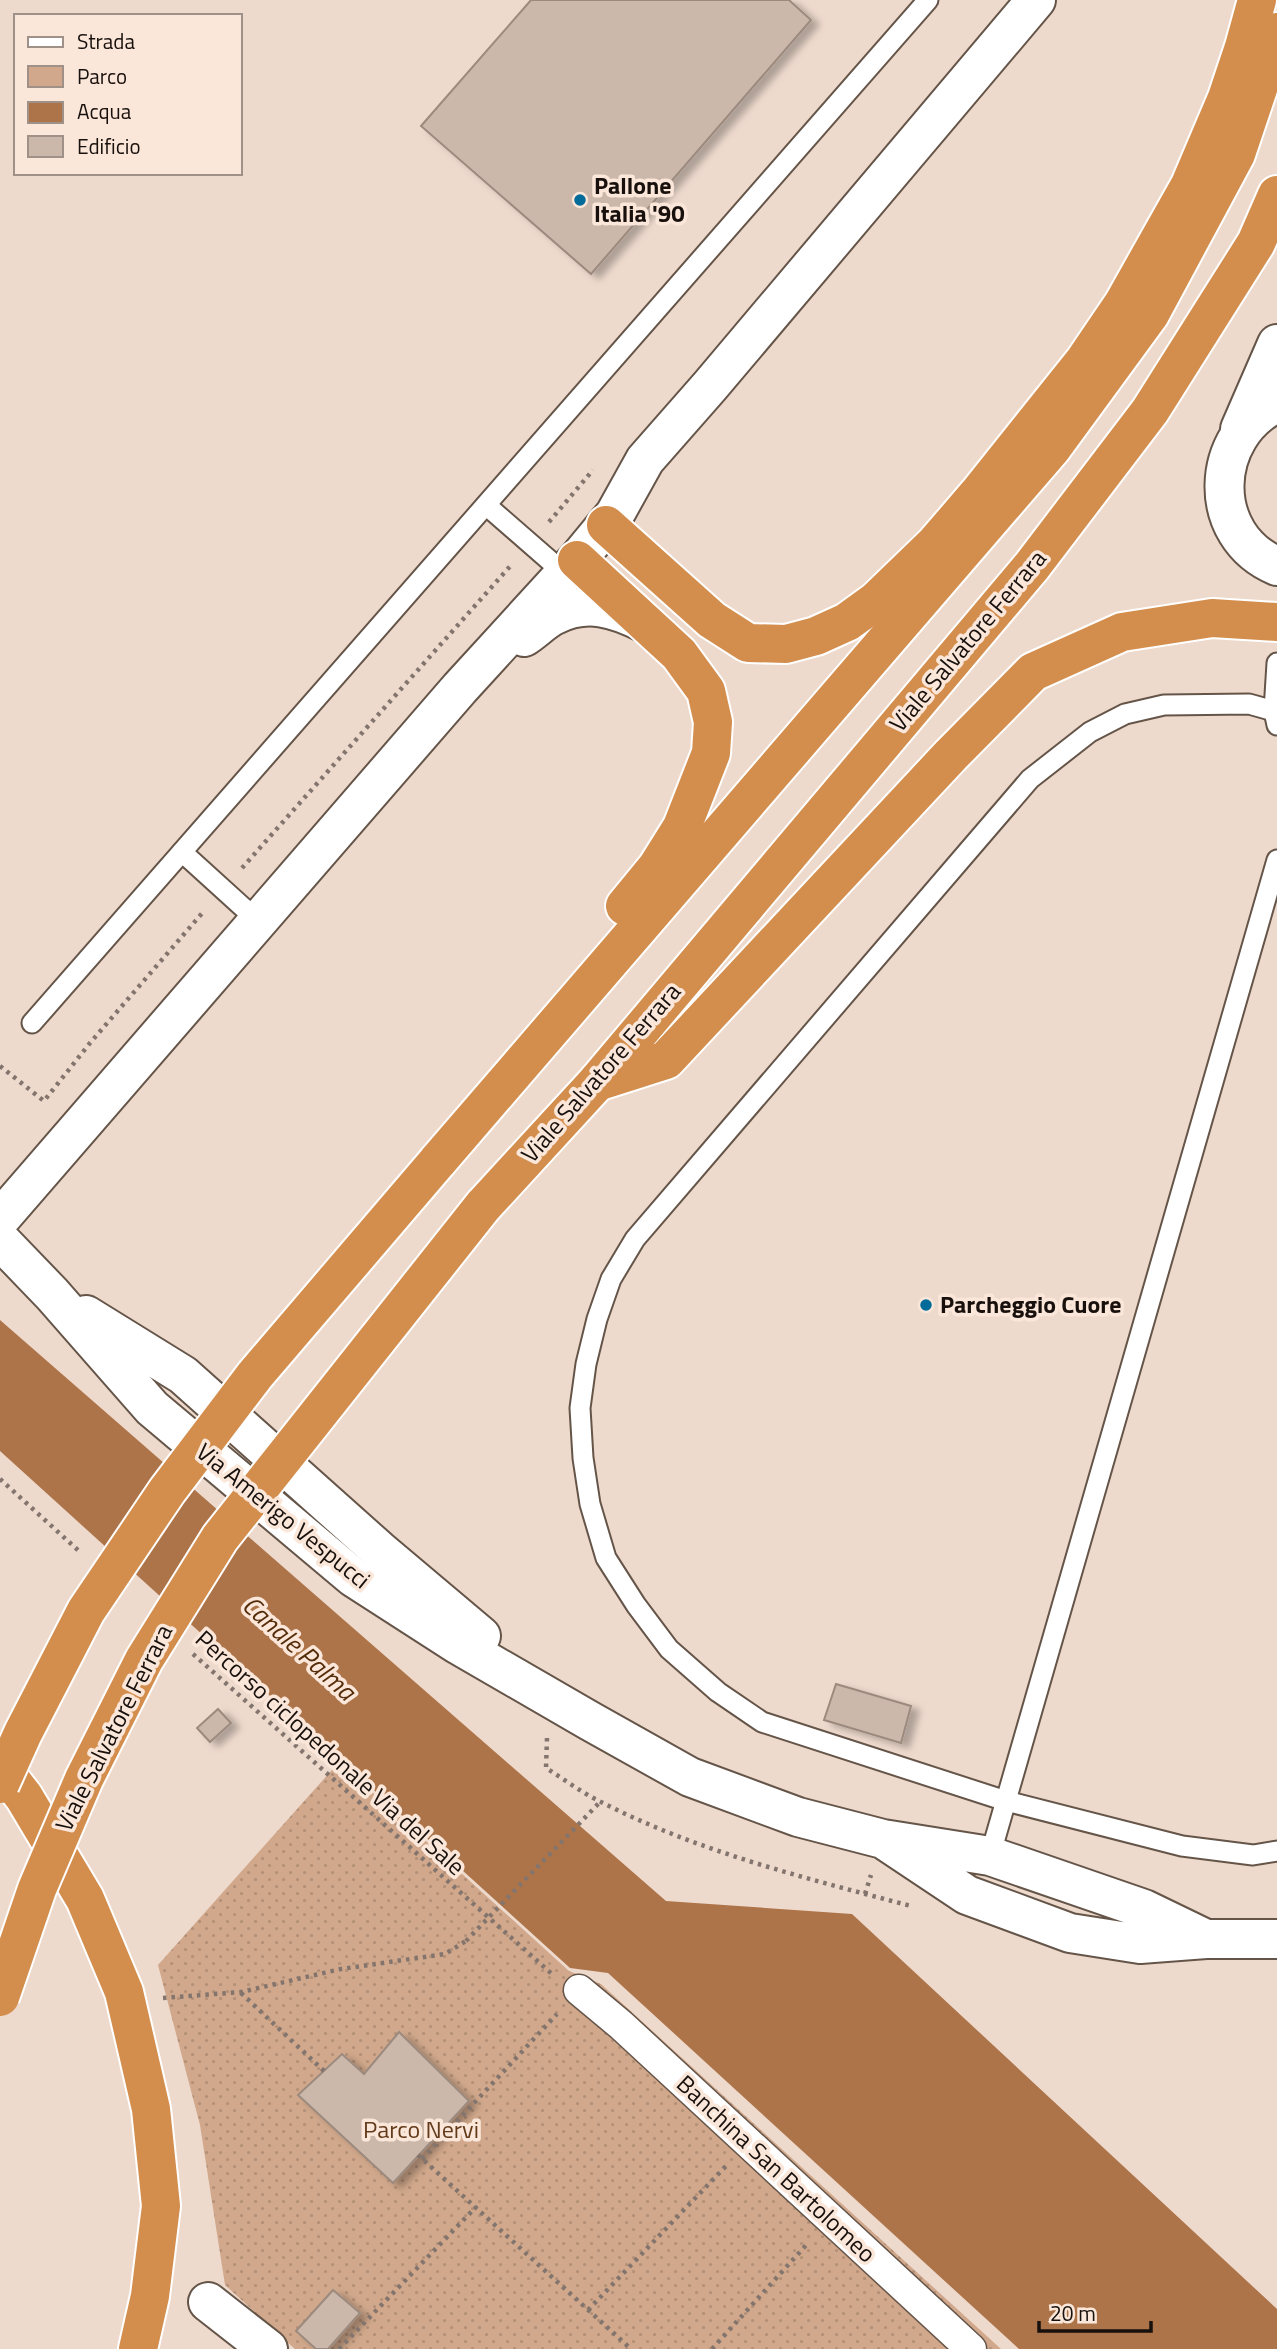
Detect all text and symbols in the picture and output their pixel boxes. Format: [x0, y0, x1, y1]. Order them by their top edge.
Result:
legend [14, 14, 242, 175]
text: Strada [77, 25, 135, 57]
text: Parco [77, 60, 127, 92]
text: Acqua [77, 95, 132, 127]
text: Edificio [77, 130, 141, 162]
place label: Pallone Italia '90 [594, 167, 685, 231]
marker: Pallone Italia '90 [572, 192, 588, 208]
street label: Viale Salvatore Ferrara [880, 541, 1054, 739]
street label: Viale Salvatore Ferrara [512, 975, 689, 1170]
place label: Parcheggio Cuore [940, 1286, 1121, 1322]
marker: Parcheggio Cuore [918, 1297, 934, 1313]
street label: Via Amerigo Vespucci [189, 1434, 378, 1597]
water label: Canale Palma [234, 1586, 366, 1711]
street label: Viale Salvatore Ferrara [45, 1618, 181, 1837]
street label: Percorso ciclopedonale Via del Sale [188, 1621, 474, 1883]
street label: Banchina San Bartolomeo [669, 2066, 884, 2270]
park label: Parco Nervi [363, 2111, 479, 2147]
scale bar [1039, 2290, 1151, 2334]
text: 20 m [1050, 2297, 1096, 2329]

